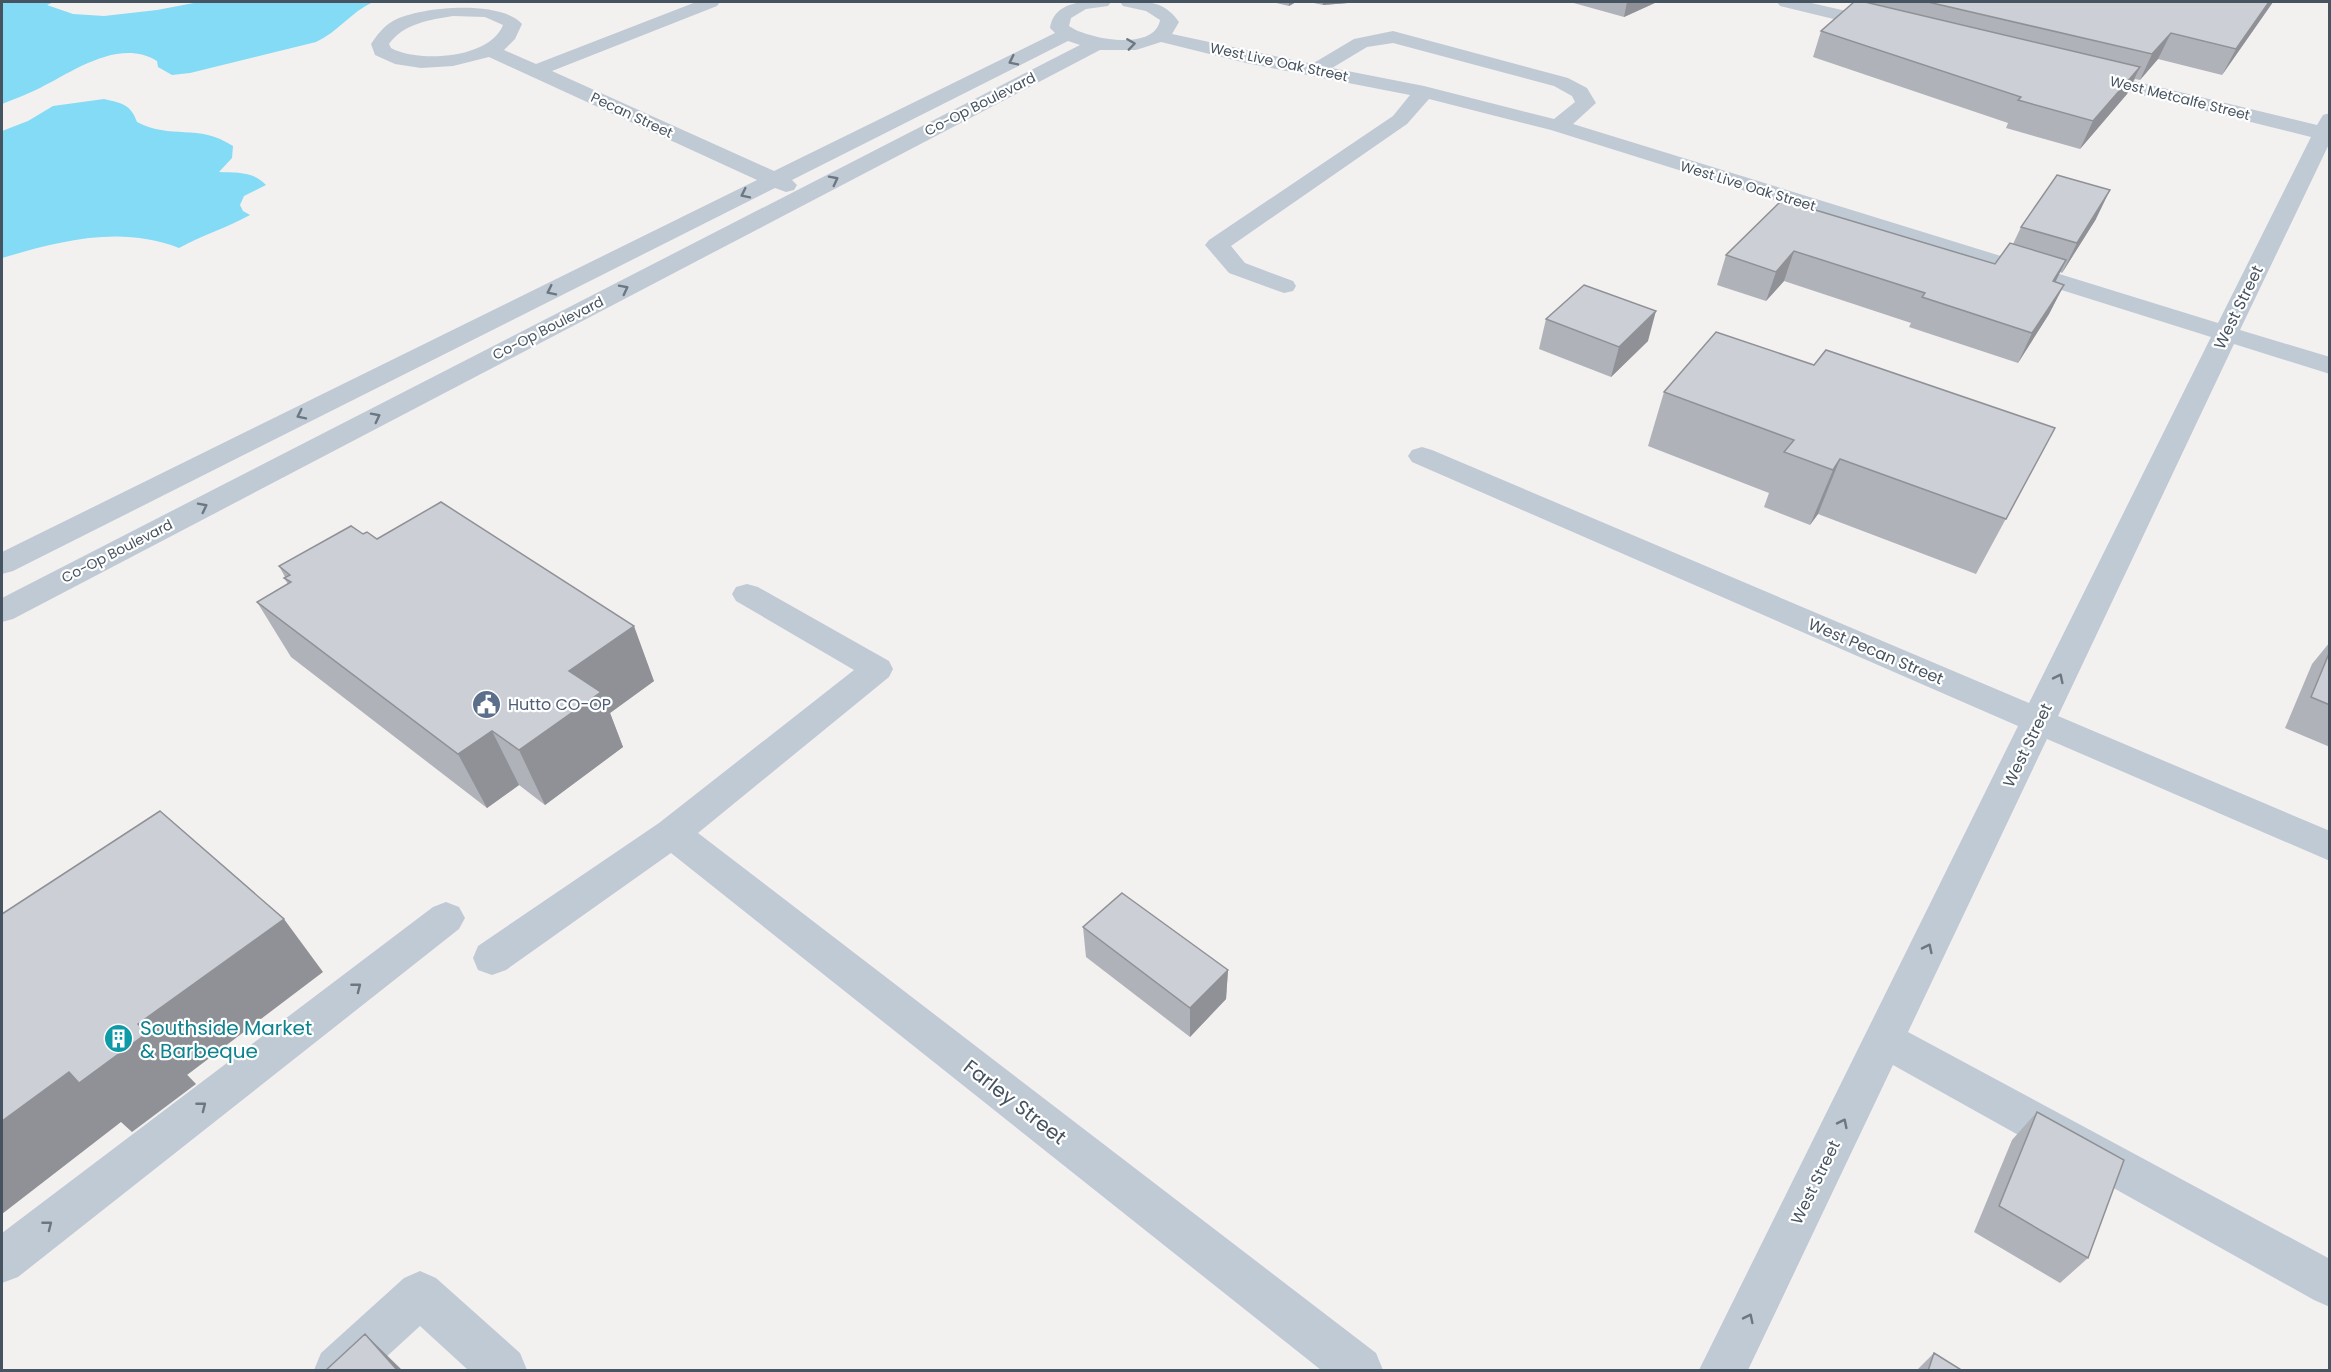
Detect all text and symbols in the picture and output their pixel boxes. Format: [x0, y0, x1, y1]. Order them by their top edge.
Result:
one-way arrow [1126, 38, 1136, 50]
street label: West Live Oak Street [1208, 38, 1350, 86]
one-way arrow [1009, 54, 1020, 65]
street label: Co-Op Boulevard [921, 67, 1039, 141]
street label: West Metcalfe Street [2108, 71, 2252, 125]
street label: Pecan Street [588, 87, 676, 143]
street label: West Live Oak Street [1678, 156, 1818, 216]
one-way arrow [828, 176, 838, 187]
one-way arrow [740, 187, 751, 199]
street label: West Street [2208, 261, 2269, 353]
one-way arrow [547, 283, 558, 295]
one-way arrow [617, 285, 628, 296]
street label: Co-Op Boulevard [489, 291, 607, 365]
one-way arrow [297, 407, 308, 419]
one-way arrow [369, 413, 380, 424]
one-way arrow [196, 503, 207, 514]
street label: Co-Op Boulevard [58, 514, 176, 588]
street label: West Pecan Street [1805, 613, 1947, 690]
one-way arrow [2052, 674, 2064, 685]
public building icon: Hutto CO-OP [471, 688, 503, 720]
place label: Hutto CO-OP [508, 693, 611, 716]
street label: West Street [1997, 699, 2058, 791]
one-way arrow [1921, 944, 1932, 954]
one-way arrow [350, 984, 361, 995]
place label: Southside Market & Barbeque [140, 1014, 312, 1065]
building icon: Southside Market & Barbeque [103, 1023, 135, 1055]
street label: Farley Street [958, 1053, 1072, 1151]
one-way arrow [196, 1103, 207, 1114]
one-way arrow [1835, 1119, 1847, 1130]
street label: West Street [1785, 1136, 1846, 1228]
one-way arrow [41, 1222, 52, 1233]
one-way arrow [1741, 1313, 1753, 1324]

